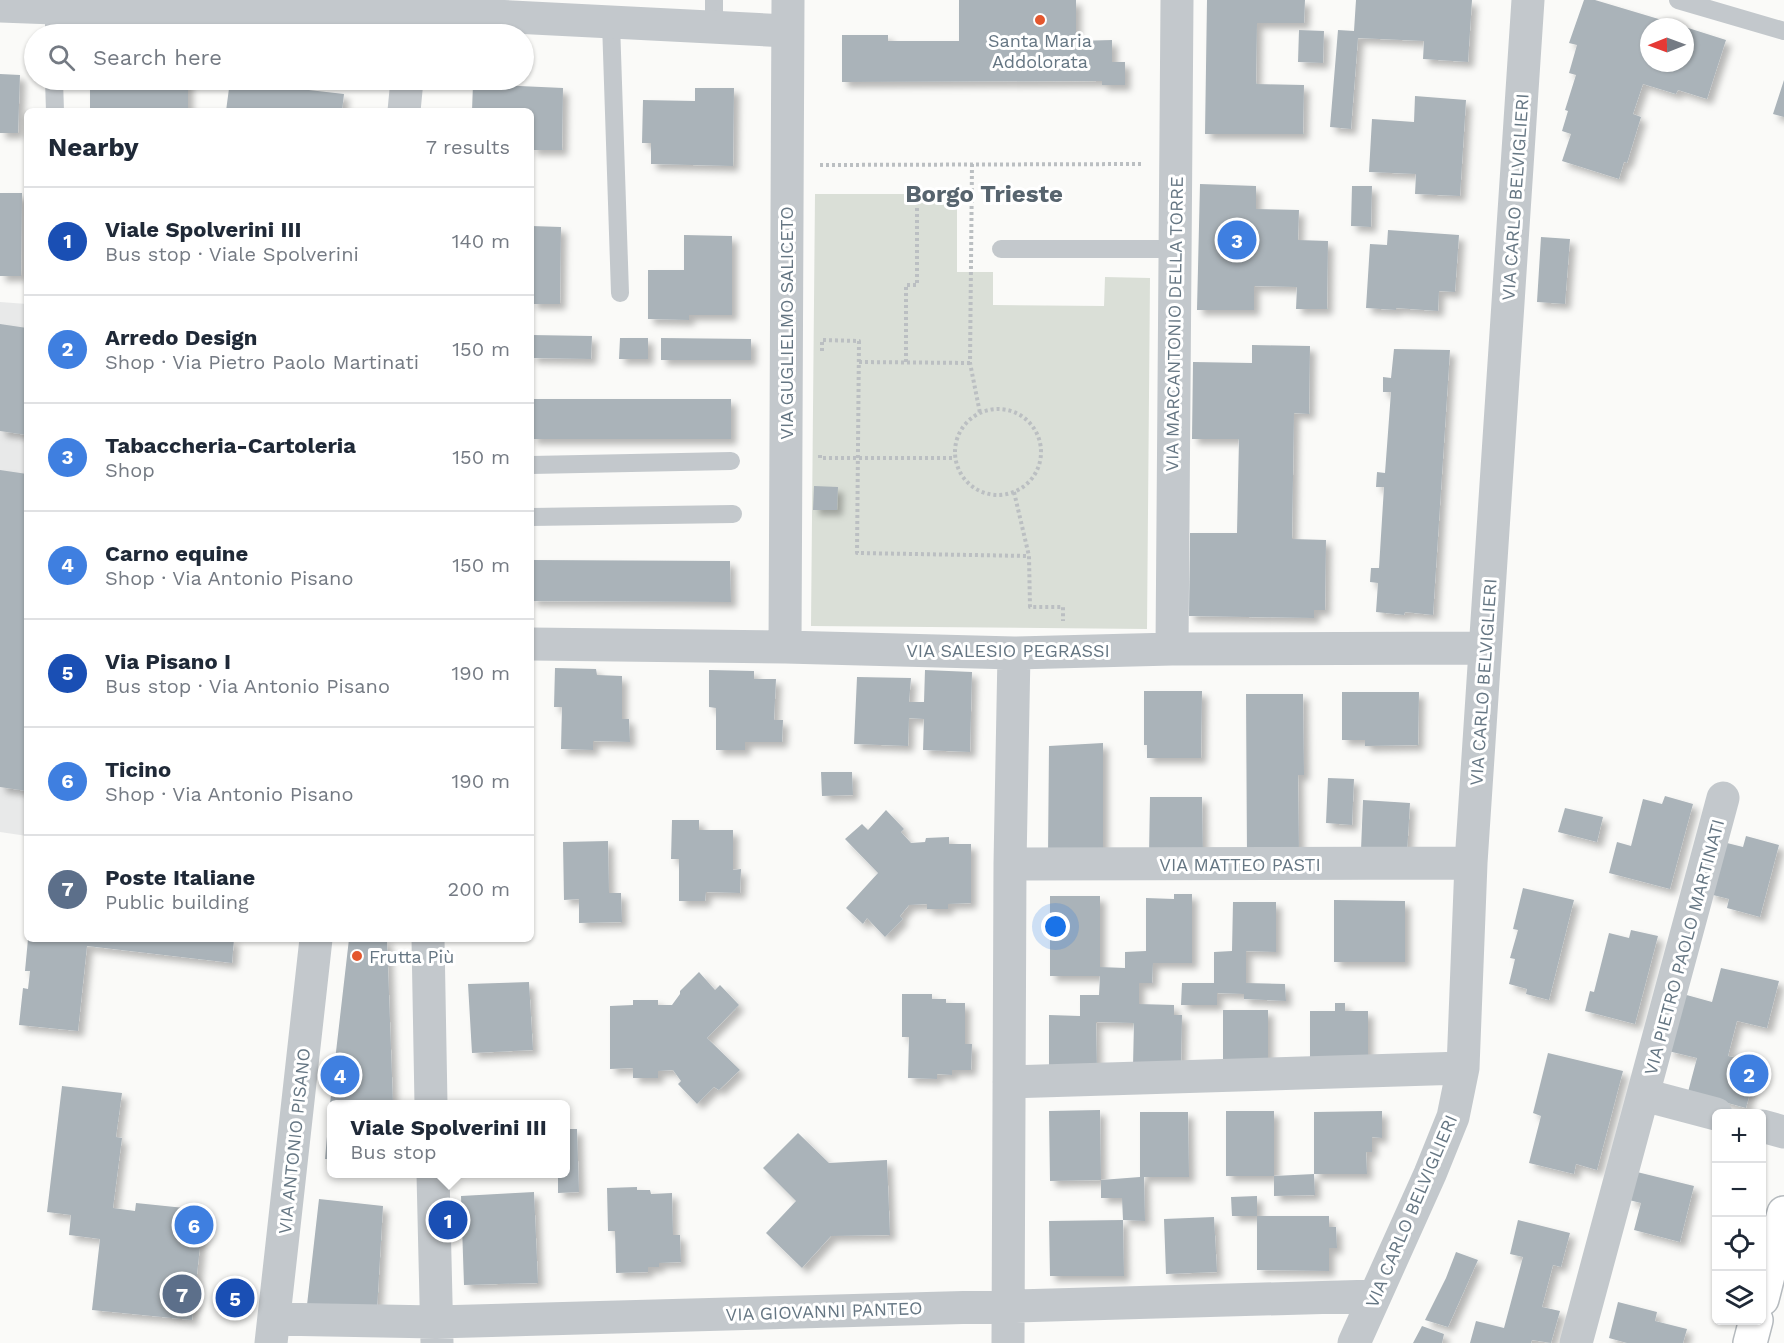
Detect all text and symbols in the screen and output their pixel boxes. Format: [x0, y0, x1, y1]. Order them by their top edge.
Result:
marker: Santa Maria Addolorata [1033, 13, 1047, 27]
north arrow [1640, 18, 1694, 72]
search box [24, 24, 534, 90]
place label: Santa Maria Addolorata [988, 30, 1092, 72]
icon: search [45, 41, 78, 74]
text: Search here [93, 45, 222, 70]
street label: VIA CARLO BELVIGLIERI [1497, 93, 1533, 301]
text: Nearby [48, 132, 139, 162]
text: 7 results [426, 135, 510, 159]
street label: VIA MARCANTONIO DELLA TORRE [1161, 176, 1187, 472]
district label: Borgo Trieste [905, 180, 1063, 208]
street label: VIA GUGLIELMO SALICETO [776, 206, 797, 440]
text: Viale Spolverini III [105, 217, 301, 242]
pin: 3 [1218, 218, 1256, 262]
text: 1 [63, 229, 72, 253]
text: 140 m [452, 229, 510, 253]
text: Bus stop · Viale Spolverini [105, 242, 359, 266]
text: Arredo Design [105, 325, 257, 350]
text: 2 [62, 337, 73, 361]
text: 150 m [452, 337, 510, 361]
text: Shop · Via Pietro Paolo Martinati [105, 350, 419, 374]
text: Tabaccheria-Cartoleria [105, 433, 356, 458]
text: 3 [62, 445, 73, 469]
text: 150 m [452, 445, 510, 469]
text: Shop [105, 458, 155, 482]
text: Carno equine [105, 541, 248, 566]
text: 4 [61, 553, 74, 577]
text: 150 m [452, 553, 510, 577]
text: Shop · Via Antonio Pisano [105, 566, 353, 590]
street label: VIA CARLO BELVIGLIERI [1465, 578, 1501, 786]
street label: VIA SALESIO PEGRASSI [906, 640, 1110, 661]
text: Via Pisano I [105, 649, 231, 674]
text: 5 [62, 661, 73, 685]
text: 190 m [452, 661, 510, 685]
text: Bus stop · Via Antonio Pisano [105, 674, 390, 698]
text: Ticino [105, 757, 171, 782]
text: 6 [61, 769, 74, 793]
text: 190 m [452, 769, 510, 793]
text: Shop · Via Antonio Pisano [105, 782, 353, 806]
street label: VIA PIETRO PAOLO MARTINATI [1640, 817, 1728, 1077]
street label: VIA MATTEO PASTI [1159, 854, 1321, 875]
text: Poste Italiane [105, 865, 255, 890]
text: 7 [61, 877, 74, 901]
text: 200 m [448, 877, 510, 901]
text: Public building [105, 890, 249, 914]
your location [1041, 912, 1070, 941]
place label: Frutta Più [369, 946, 454, 967]
marker: Frutta Più [350, 949, 364, 963]
street label: VIA ANTONIO PISANO [274, 1047, 314, 1235]
pin: 4 [320, 1052, 360, 1098]
pin: 2 [1730, 1052, 1768, 1096]
popup [327, 1100, 570, 1178]
map controls [1712, 1109, 1766, 1325]
button: + [1712, 1109, 1766, 1163]
street label: VIA CARLO BELVIGLIERI [1361, 1111, 1461, 1311]
text: Viale Spolverini III [350, 1115, 547, 1140]
text: Bus stop [350, 1140, 437, 1164]
button: − [1712, 1163, 1766, 1217]
pin: 1 [428, 1198, 468, 1242]
pin: 6 [174, 1202, 214, 1248]
button: locate [1712, 1217, 1766, 1271]
button: layers [1712, 1271, 1766, 1325]
pin: 7 [162, 1272, 201, 1316]
pin: 5 [216, 1276, 254, 1320]
street label: VIA GIOVANNI PANTEO [725, 1297, 923, 1325]

